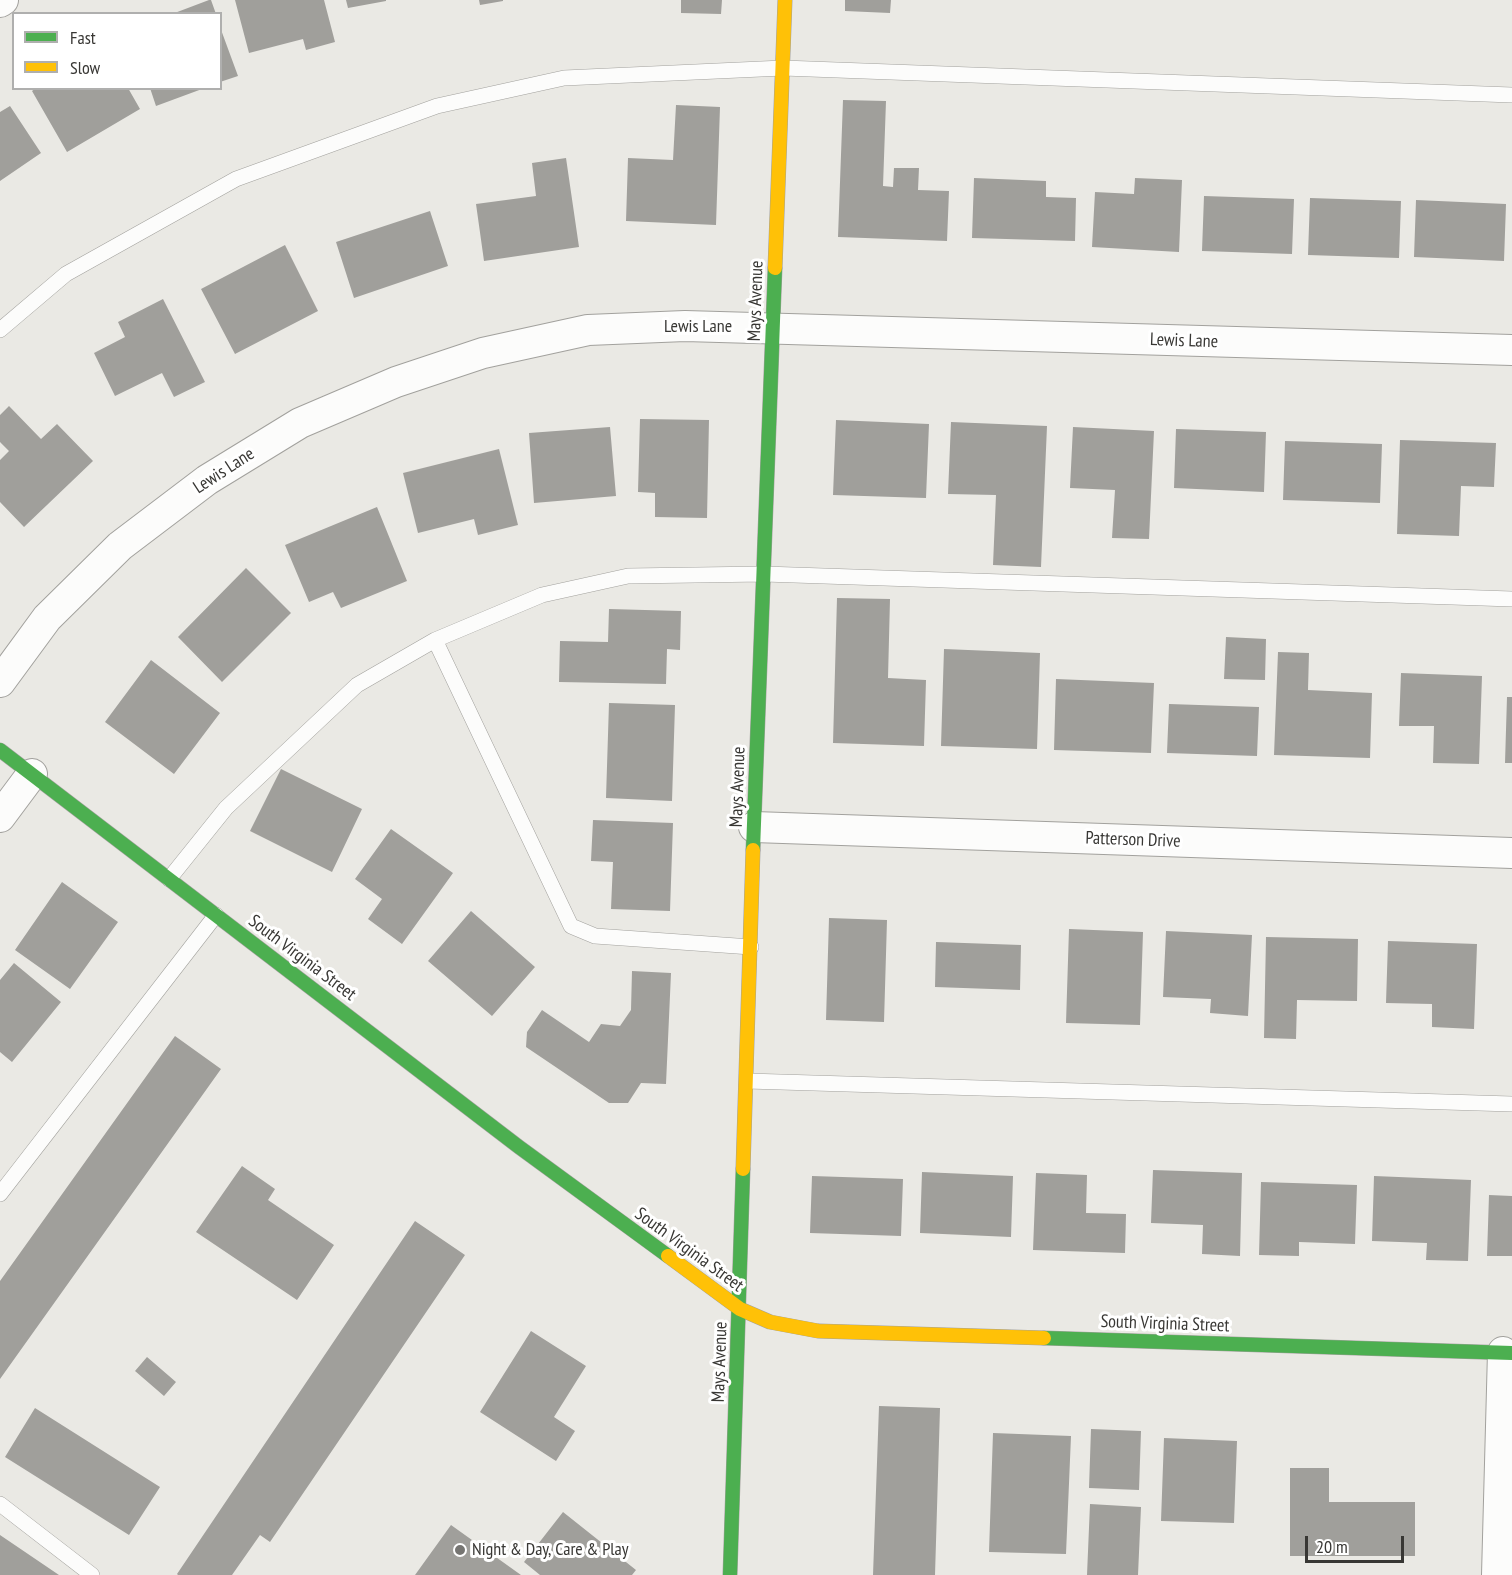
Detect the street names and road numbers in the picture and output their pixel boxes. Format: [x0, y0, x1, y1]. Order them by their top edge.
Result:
street label: Mays Avenue [744, 260, 768, 342]
street label: Lewis Lane [664, 316, 732, 338]
street label: Lewis Lane [1150, 329, 1218, 353]
street label: Lewis Lane [190, 443, 258, 499]
street label: Mays Avenue [726, 746, 750, 828]
street label: Patterson Drive [1085, 828, 1181, 852]
street label: South Virginia Street [244, 911, 360, 1005]
street label: South Virginia Street [631, 1203, 747, 1297]
street label: South Virginia Street [1100, 1311, 1230, 1337]
street label: Mays Avenue [708, 1321, 732, 1403]

